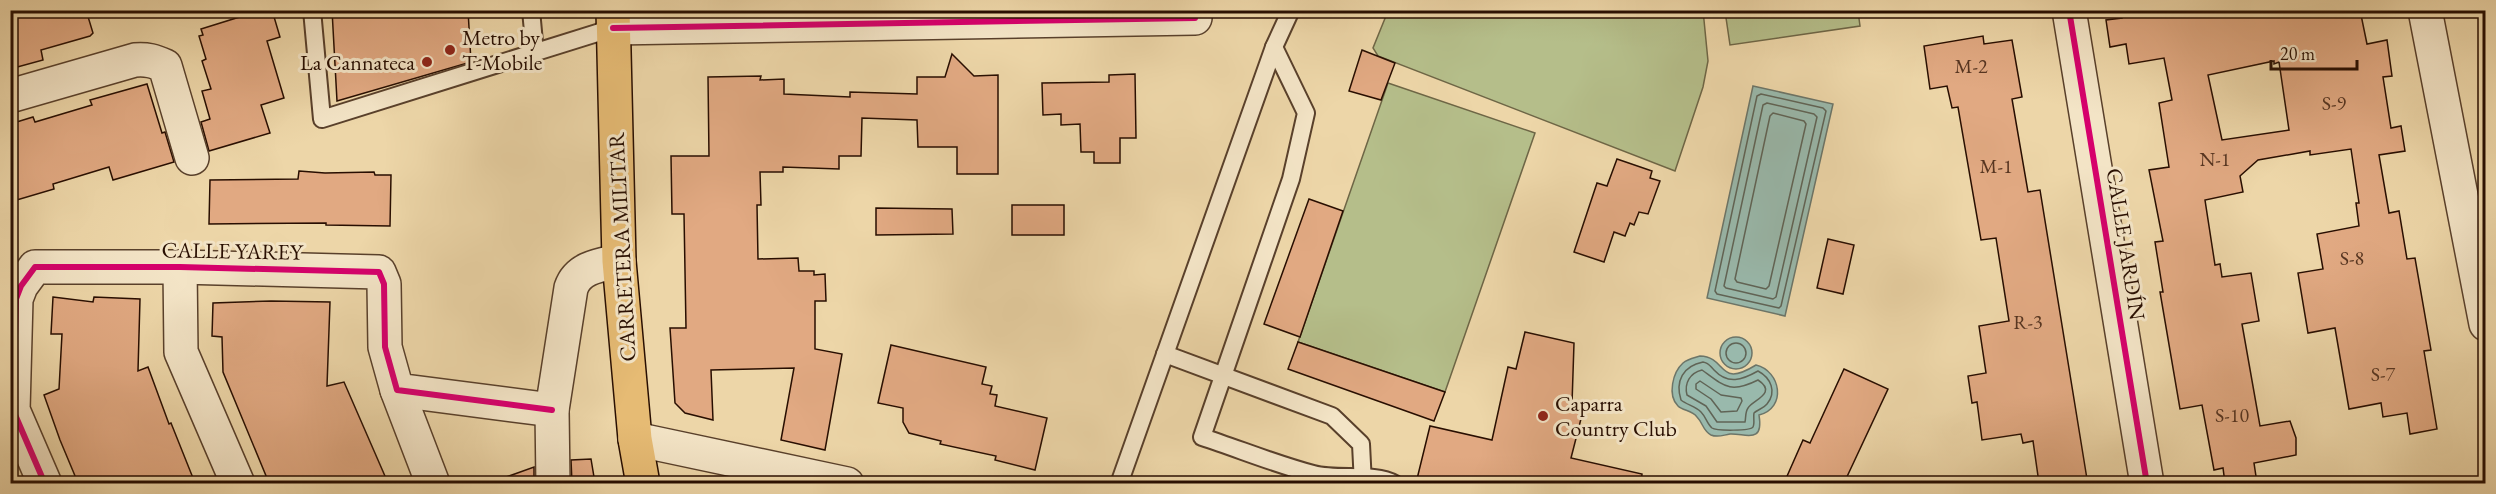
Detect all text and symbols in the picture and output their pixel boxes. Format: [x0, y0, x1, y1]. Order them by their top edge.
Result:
place label: Metro by T-Mobile [462, 23, 543, 77]
scale bar [2271, 33, 2356, 71]
text: 20 m [2280, 42, 2315, 65]
marker: Metro by T-Mobile [443, 43, 457, 57]
place label: La Cannateca [300, 48, 415, 77]
house number: M-2 [1954, 53, 1988, 79]
marker: La Cannateca [420, 55, 434, 69]
house number: S-9 [2322, 90, 2347, 116]
street label: CARRETERA MILITAR [602, 131, 642, 362]
house number: N-1 [2200, 146, 2230, 172]
house number: M-1 [1979, 153, 2013, 179]
street label: CALLE JARDÍN [2100, 166, 2152, 323]
street label: CALLE YAREY [161, 235, 304, 267]
house number: S-8 [2340, 245, 2364, 271]
house number: R-3 [2013, 309, 2043, 335]
house number: S-7 [2371, 361, 2396, 387]
place label: Caparra Country Club [1555, 389, 1677, 443]
house number: S-10 [2215, 402, 2249, 428]
marker: Caparra Country Club [1536, 409, 1550, 423]

